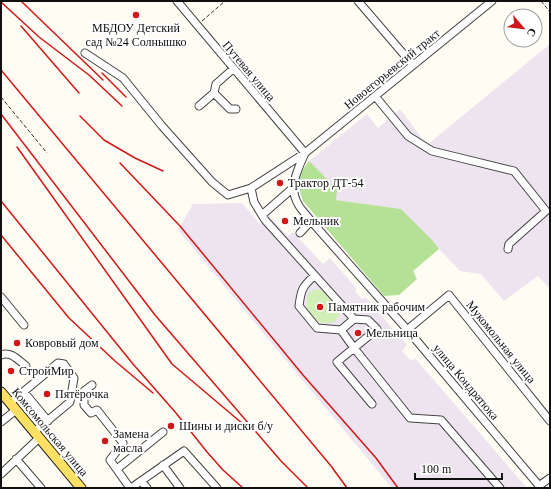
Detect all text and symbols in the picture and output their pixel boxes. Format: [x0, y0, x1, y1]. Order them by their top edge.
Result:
north arrow [503, 8, 543, 48]
marker: МБДОУ Детский сад №24 Солнышко [131, 10, 141, 20]
place label: МБДОУ Детский сад №24 Солнышко [85, 21, 187, 49]
street label: Новоегорьевский тракт [341, 26, 443, 112]
text: С [525, 26, 539, 39]
street label: Путевая улица [220, 38, 279, 104]
place label: Трактор ДТ-54 [288, 176, 363, 190]
marker: Трактор ДТ-54 [275, 178, 285, 188]
place label: Мельник [293, 214, 339, 228]
marker: Мельник [280, 216, 290, 226]
street label: Мукомольная улица [463, 298, 539, 387]
place label: Памятник рабочим [328, 300, 426, 314]
marker: Памятник рабочим [315, 302, 325, 312]
place label: Мельница [366, 326, 419, 340]
marker: Мельница [353, 328, 363, 338]
place label: Ковровый дом [25, 336, 99, 350]
marker: Ковровый дом [12, 338, 22, 348]
street label: улица Кондратюка [430, 341, 502, 423]
place label: СтройМир [19, 364, 74, 378]
marker: СтройМир [6, 366, 16, 376]
street label: Комсомольская улица [9, 385, 92, 480]
place label: Пятёрочка [55, 387, 109, 401]
marker: Пятёрочка [42, 389, 52, 399]
place label: Шины и диски б/у [179, 419, 273, 433]
marker: Шины и диски б/у [166, 421, 176, 431]
place label: Замена масла [113, 427, 150, 455]
marker: Замена масла [100, 436, 110, 446]
scale bar [415, 455, 502, 481]
text: 100 m [421, 462, 452, 476]

